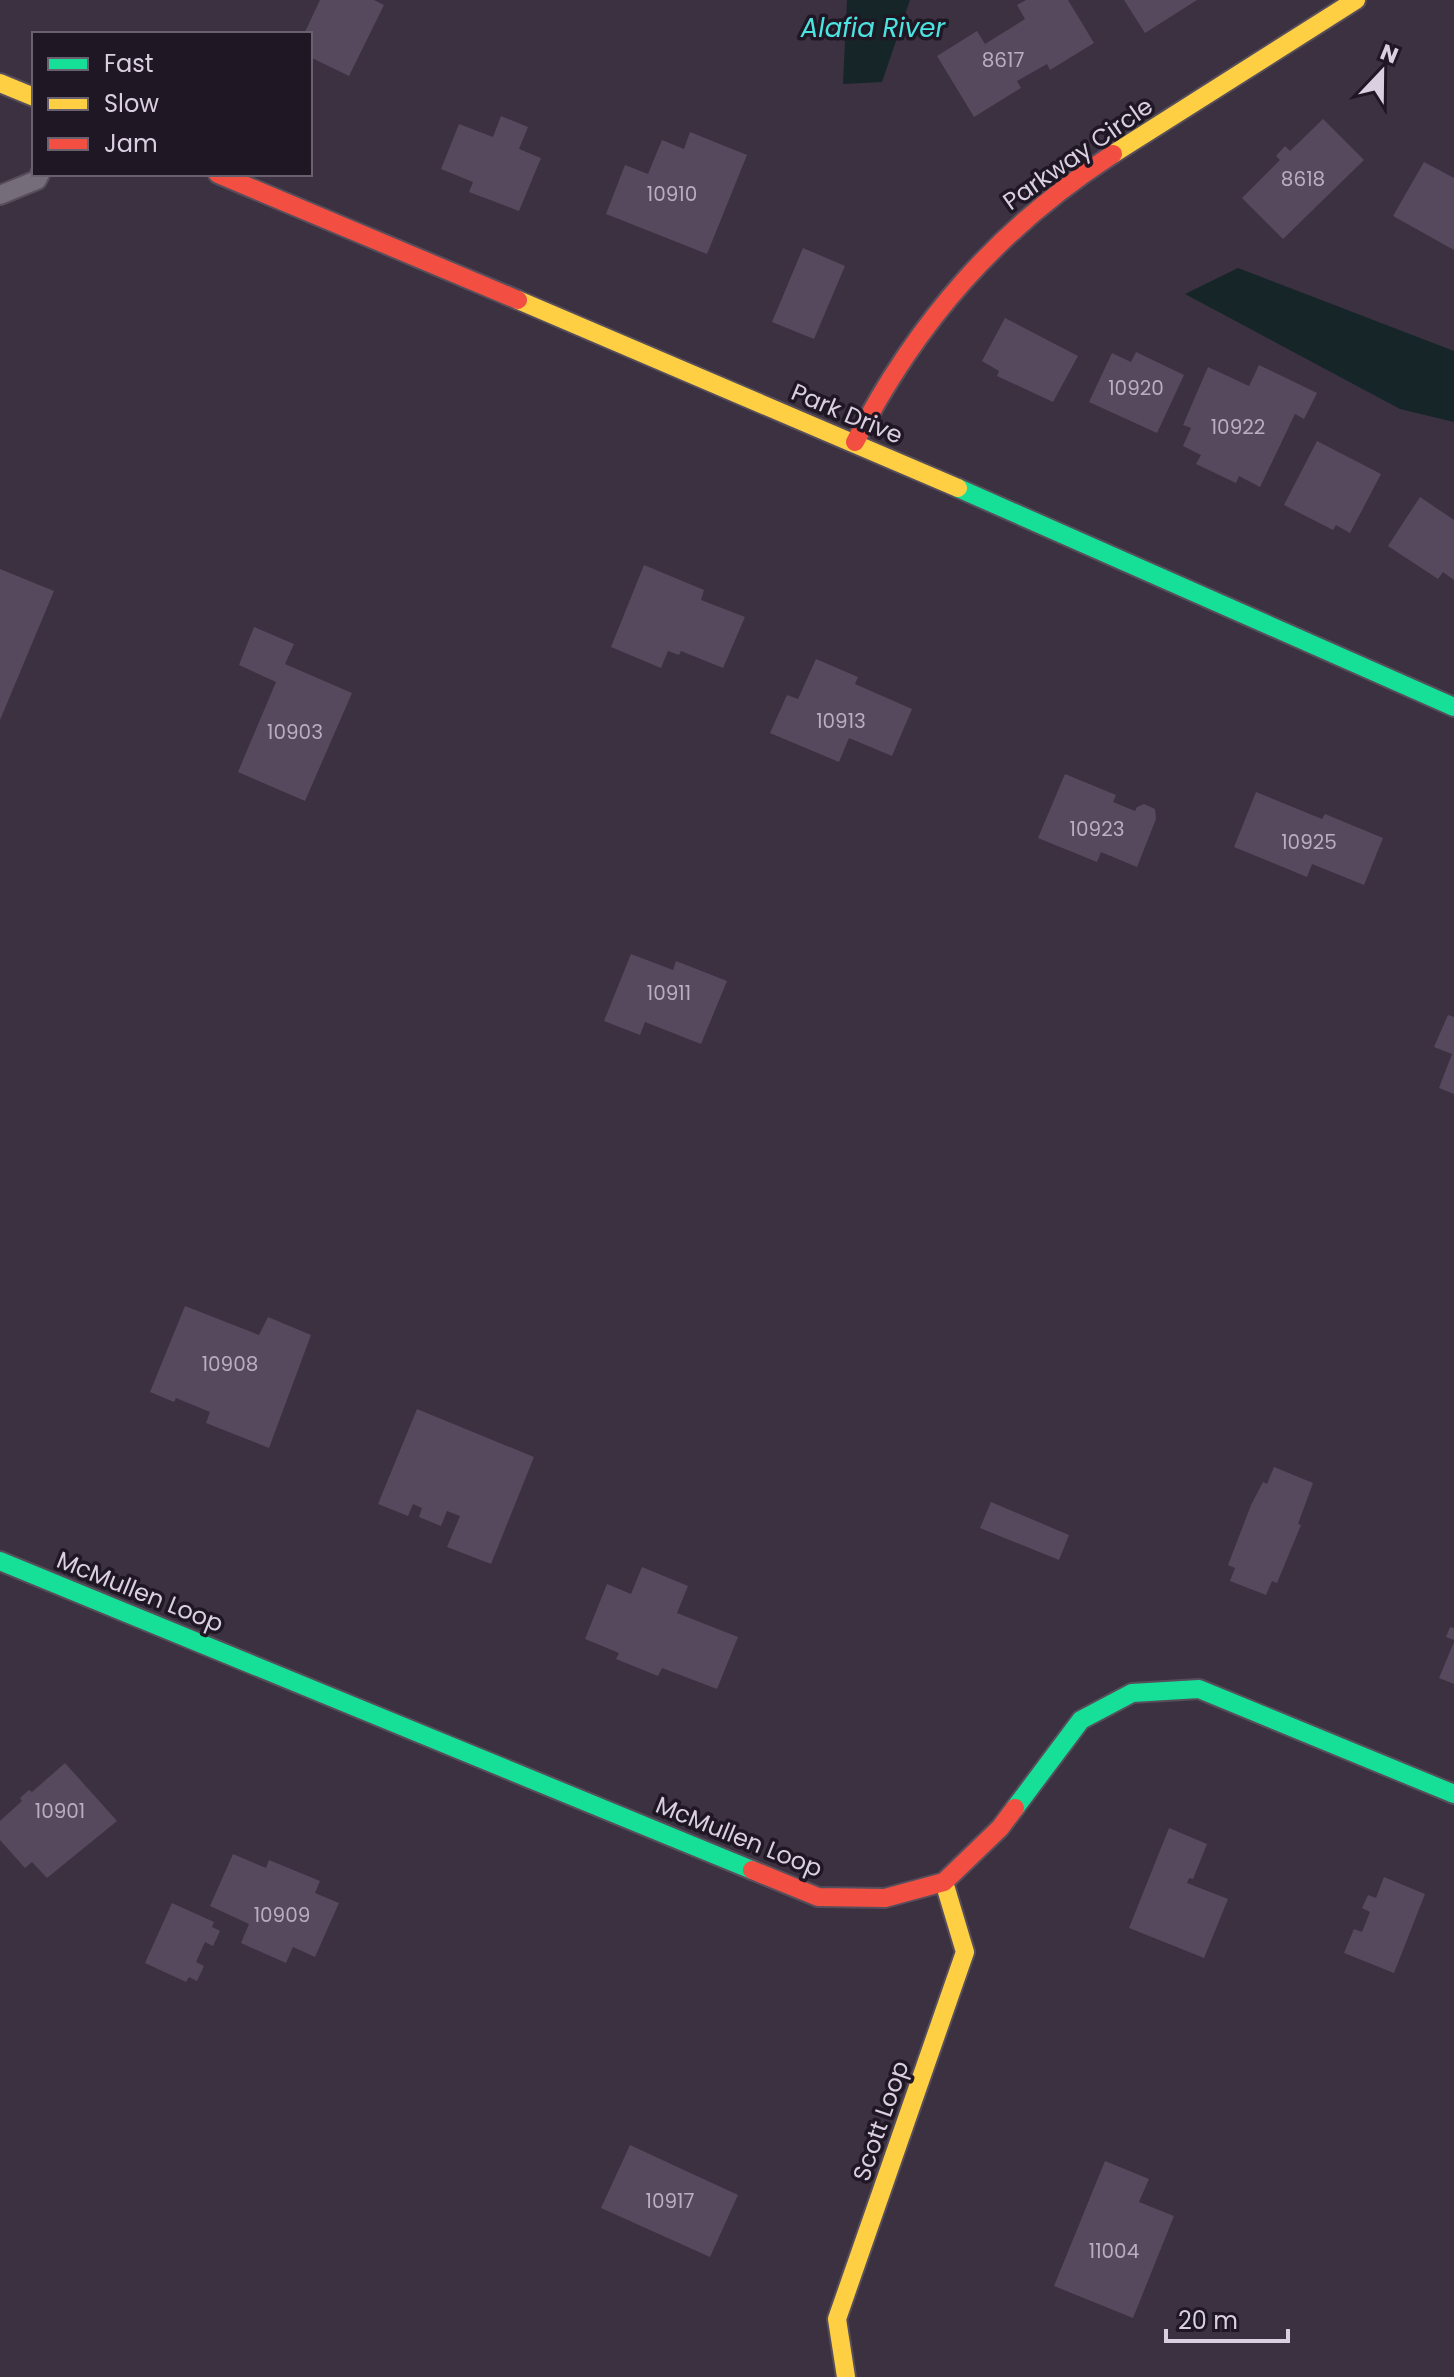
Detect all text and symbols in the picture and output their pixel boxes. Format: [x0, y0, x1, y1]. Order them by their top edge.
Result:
water label: Alafia River [800, 10, 946, 46]
legend [32, 32, 312, 176]
north arrow [1342, 32, 1422, 112]
text: N [1376, 36, 1403, 71]
house number: 8617 [982, 46, 1024, 74]
text: Fast [104, 47, 154, 80]
text: Slow [104, 87, 159, 120]
street label: Parkway Circle [996, 90, 1159, 218]
text: Jam [104, 127, 158, 160]
house number: 8618 [1281, 165, 1325, 193]
house number: 10910 [647, 180, 697, 208]
house number: 10920 [1108, 374, 1164, 402]
street label: Park Drive [786, 375, 908, 452]
house number: 10922 [1211, 413, 1265, 441]
house number: 10913 [816, 707, 866, 735]
house number: 10903 [267, 718, 323, 746]
house number: 10923 [1070, 815, 1124, 843]
house number: 10925 [1281, 828, 1337, 856]
house number: 10911 [647, 979, 691, 1007]
house number: 10908 [202, 1350, 258, 1378]
street label: McMullen Loop [52, 1543, 228, 1640]
street label: McMullen Loop [651, 1788, 827, 1885]
house number: 10901 [35, 1797, 85, 1825]
house number: 10909 [254, 1901, 310, 1929]
street label: Scott Loop [845, 2056, 917, 2185]
house number: 10917 [646, 2187, 695, 2215]
house number: 11004 [1089, 2237, 1139, 2265]
scale bar [1166, 2293, 1288, 2343]
text: 20 m [1178, 2304, 1238, 2337]

